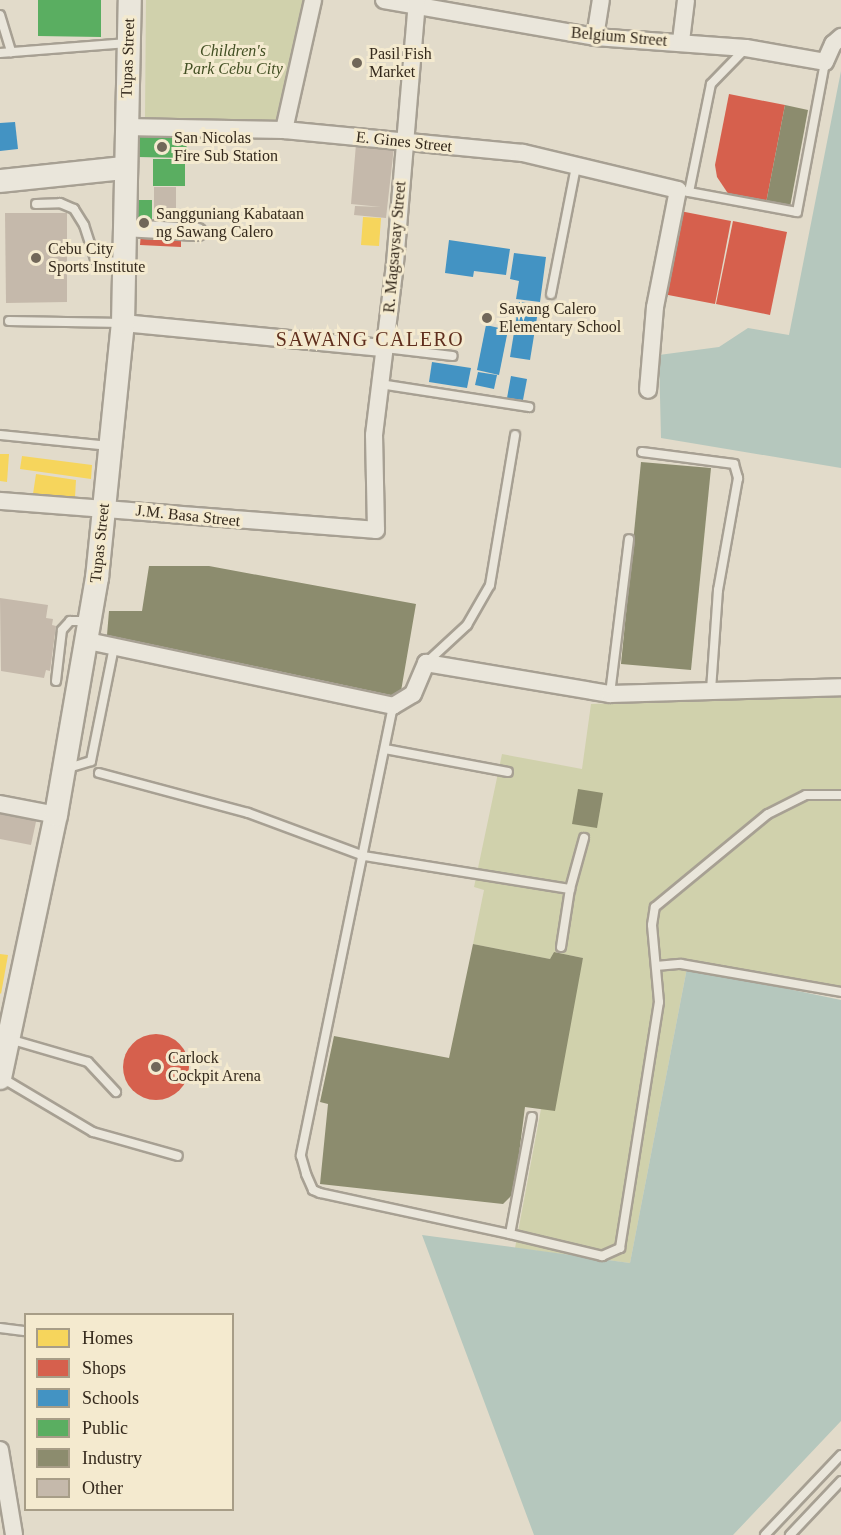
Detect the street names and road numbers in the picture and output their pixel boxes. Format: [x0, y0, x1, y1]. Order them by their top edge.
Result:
street label: Tupas Street [117, 18, 139, 98]
street label: Belgium Street [570, 23, 668, 51]
street label: E. Gines Street [355, 127, 453, 157]
street label: R. Magsaysay Street [380, 180, 410, 314]
street label: J.M. Basa Street [135, 501, 241, 531]
street label: Tupas Street [86, 502, 114, 584]

